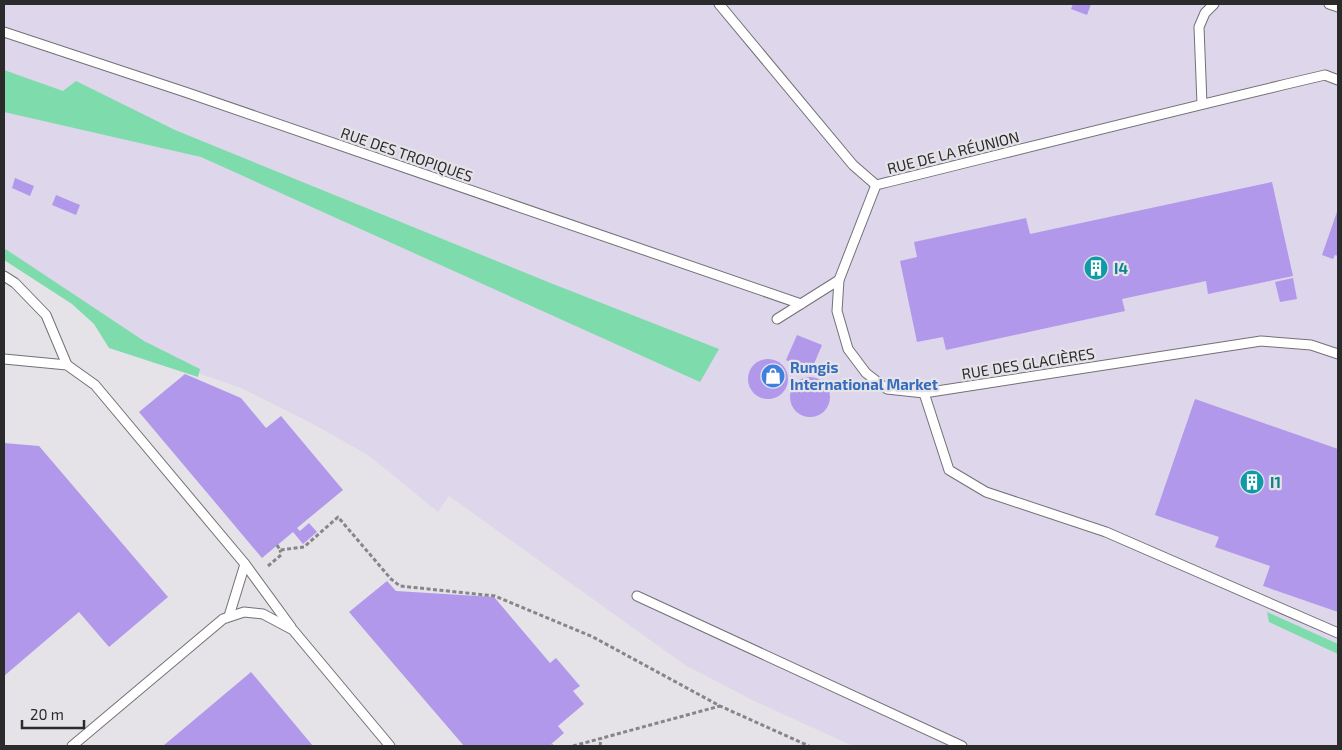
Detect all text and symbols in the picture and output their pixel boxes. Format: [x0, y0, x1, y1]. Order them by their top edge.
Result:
street label: RUE DES TROPIQUES [338, 123, 475, 186]
street label: RUE DE LA RÉUNION [885, 127, 1021, 177]
building icon: I4 [1083, 255, 1109, 281]
place label: I4 [1114, 259, 1128, 277]
street label: RUE DES GLACIÈRES [960, 344, 1096, 382]
place label: Rungis International Market [790, 358, 938, 393]
shop icon: Rungis International Market [760, 363, 786, 389]
building icon: I1 [1239, 469, 1265, 495]
place label: I1 [1270, 473, 1281, 491]
scale bar [22, 698, 85, 730]
text: 20 m [30, 705, 64, 723]

